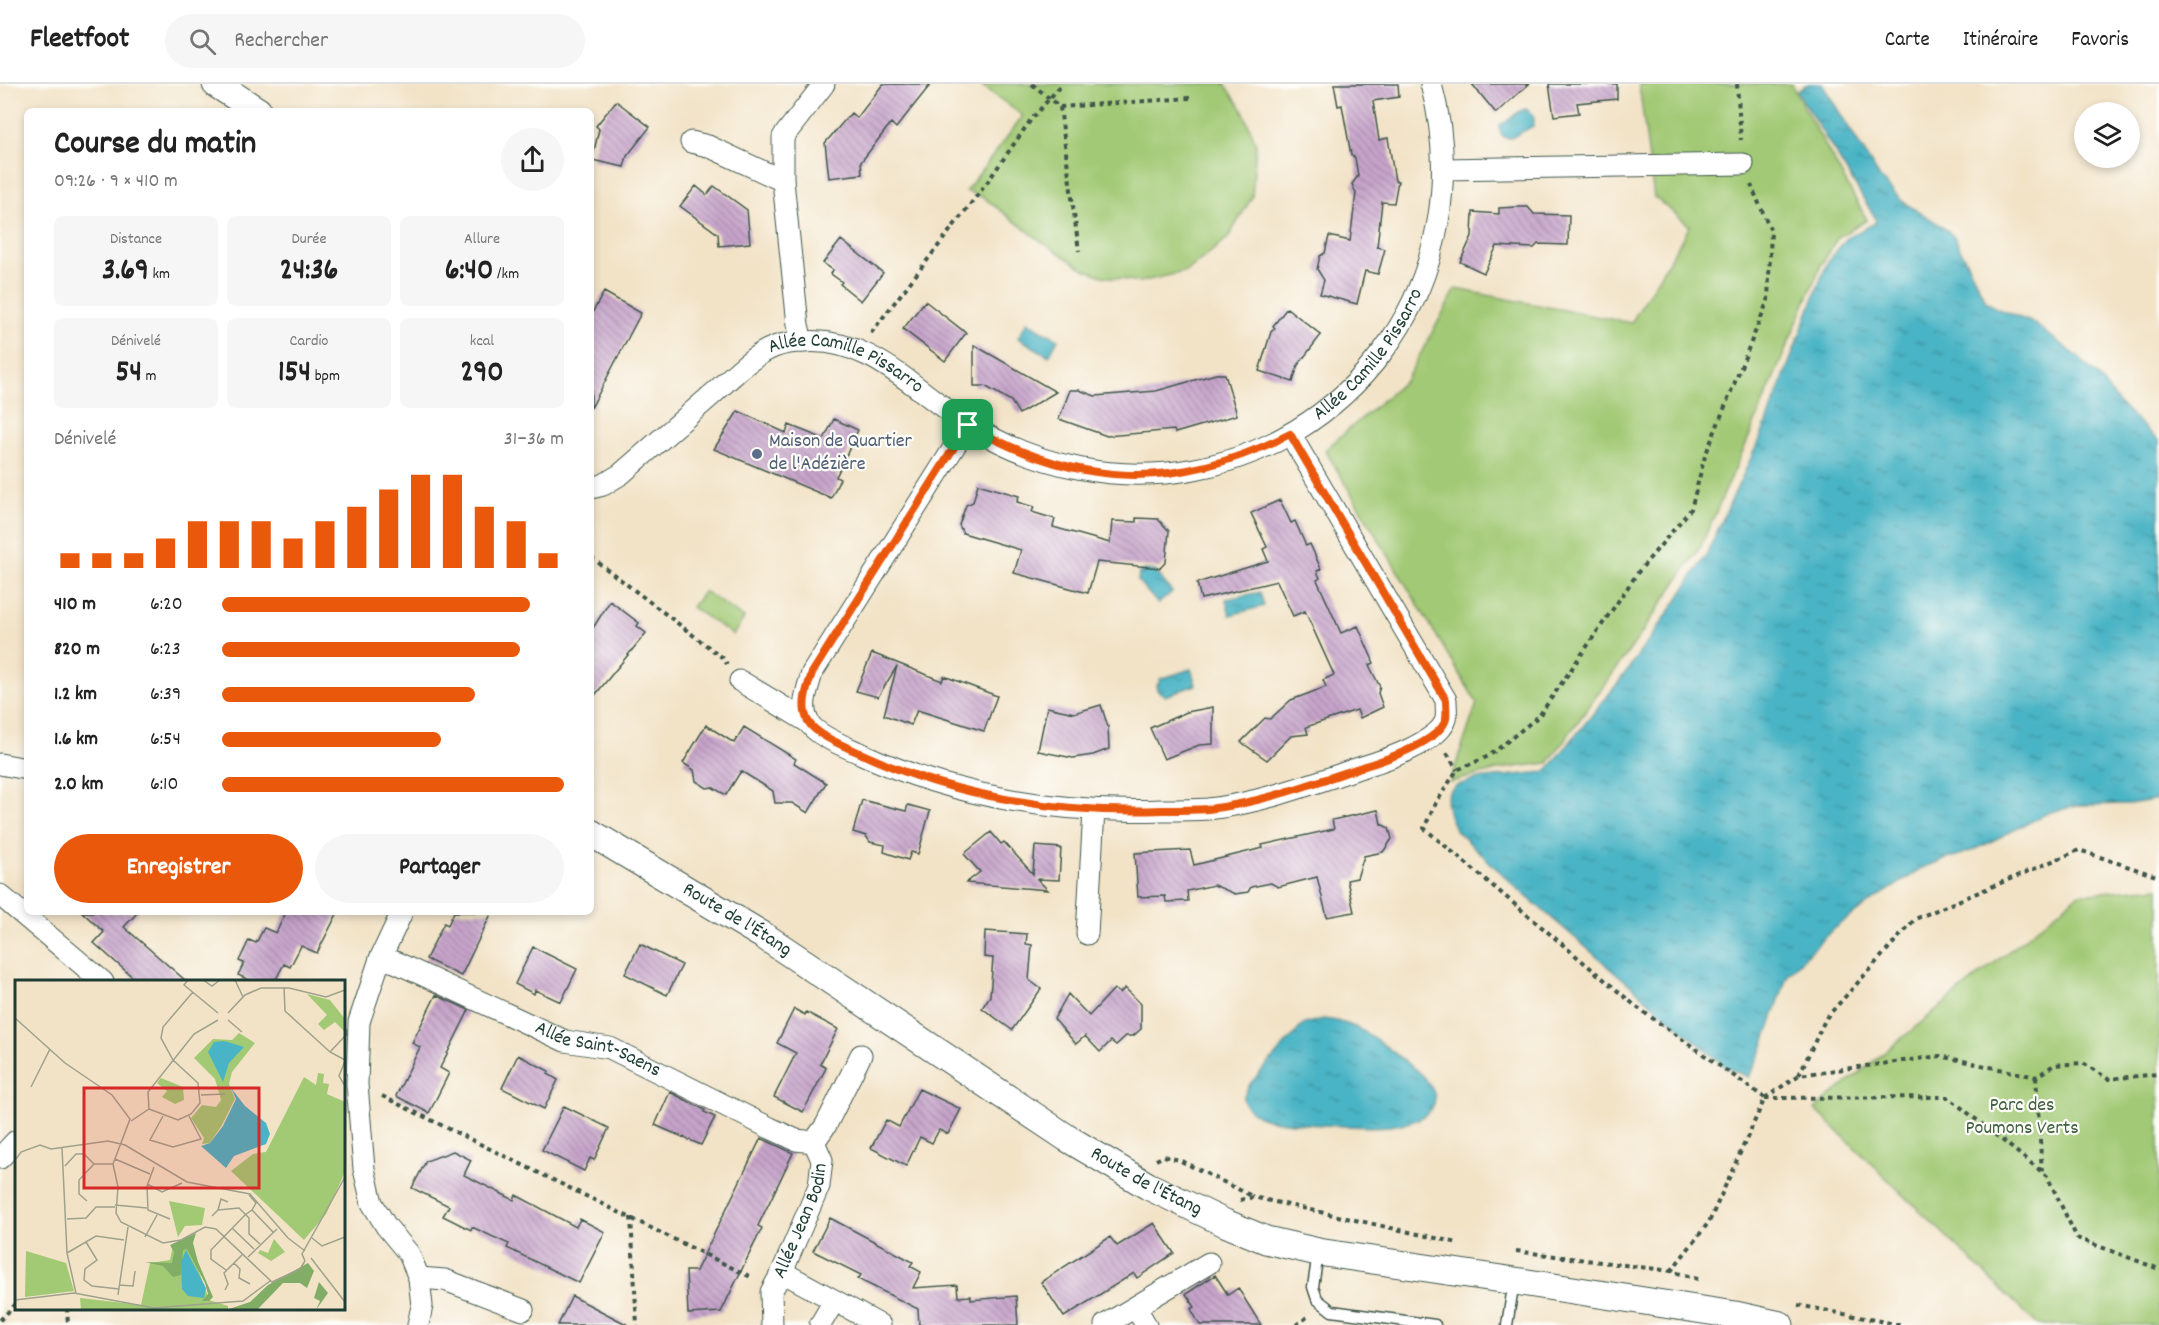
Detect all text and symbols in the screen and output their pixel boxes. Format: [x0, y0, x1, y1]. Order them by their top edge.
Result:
search box [165, 14, 585, 68]
text: Fleetfoot [30, 21, 129, 61]
icon: search [186, 25, 219, 58]
text: Rechercher [234, 26, 328, 57]
text: Carte [1885, 26, 1930, 56]
text: Itinéraire [1963, 26, 2038, 56]
text: Favoris [2071, 26, 2129, 56]
map controls [2074, 102, 2140, 168]
button: layers [2074, 102, 2140, 168]
text: Course du matin [54, 122, 256, 169]
button: share [501, 128, 564, 191]
text: 09:26 · 9 × 410 m [54, 168, 178, 196]
text: Distance [110, 228, 162, 251]
text: Durée [291, 228, 327, 251]
text: Allure [464, 228, 500, 251]
text: 3.69 [102, 251, 149, 294]
text: 24:36 [280, 251, 338, 294]
text: 6:40 [445, 251, 493, 294]
text: km [149, 263, 170, 286]
text: /km [493, 263, 519, 286]
street label: Allée Camille Pissarro [1308, 284, 1431, 428]
street label: Allée Camille Pissarro [764, 327, 929, 401]
text: Dénivelé [111, 330, 161, 353]
text: Cardio [290, 330, 328, 353]
text: kcal [470, 330, 494, 353]
text: 54 [116, 353, 142, 396]
text: 154 [278, 353, 311, 396]
text: 290 [460, 353, 504, 396]
text: m [142, 365, 157, 388]
text: bpm [311, 365, 340, 388]
pin [942, 399, 993, 450]
icon: arrive [951, 408, 984, 441]
text: Dénivelé [54, 426, 116, 454]
text: 31–36 m [504, 426, 564, 454]
place label: Maison de Quartier de l'Adézière [769, 428, 913, 479]
marker: Maison de Quartier de l'Adézière [750, 447, 764, 461]
text: 410 m [54, 591, 96, 619]
text: 6:20 [150, 591, 183, 619]
text: 820 m [54, 636, 100, 664]
text: 6:23 [150, 636, 181, 664]
text: 1.2 km [54, 681, 97, 709]
text: 6:39 [150, 681, 181, 709]
text: 1.6 km [54, 726, 98, 754]
text: 6:54 [150, 726, 181, 754]
text: 2.0 km [54, 771, 103, 799]
text: 6:10 [150, 771, 178, 799]
button: Enregistrer [54, 834, 303, 903]
button: Partager [315, 834, 564, 903]
street label: Route de l'Étang [677, 876, 797, 965]
inset map [15, 980, 345, 1310]
street label: Allée Saint-Saens [530, 1015, 665, 1085]
park label: Parc des Poumons Verts [1965, 1092, 2079, 1143]
street label: Route de l'Étang [1085, 1141, 1206, 1224]
street label: Allée Jean Bodin [767, 1162, 836, 1284]

